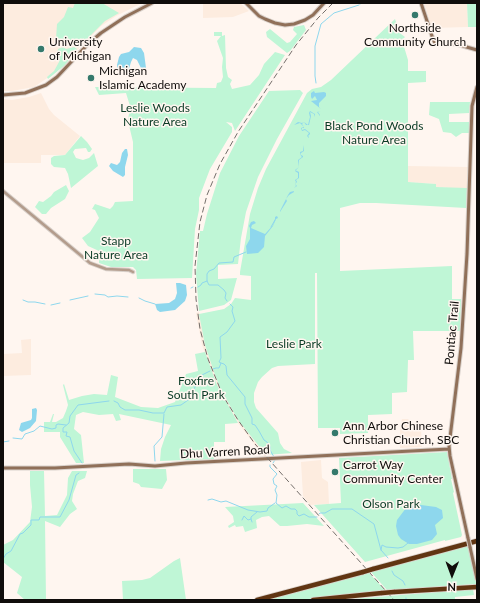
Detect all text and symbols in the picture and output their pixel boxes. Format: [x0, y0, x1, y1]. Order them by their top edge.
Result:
marker: Northside Community Church [410, 10, 420, 20]
place label: Northside Community Church [364, 21, 466, 49]
place label: University of Michigan [49, 35, 111, 63]
marker: University of Michigan [36, 44, 46, 54]
place label: Michigan Islamic Academy [99, 64, 186, 92]
marker: Michigan Islamic Academy [86, 73, 96, 83]
park label: Leslie Woods Nature Area [120, 101, 190, 129]
park label: Black Pond Woods Nature Area [325, 119, 423, 147]
park label: Stapp Nature Area [84, 234, 148, 262]
street label: Pontiac Trail [442, 300, 462, 366]
park label: Leslie Park [266, 337, 322, 351]
park label: Foxfire South Park [167, 374, 225, 402]
place label: Ann Arbor Chinese Christian Church, SBC [343, 419, 459, 447]
marker: Ann Arbor Chinese Christian Church, SBC [330, 428, 340, 438]
street label: Dhu Varren Road [180, 442, 270, 462]
place label: Carrot Way Community Center [343, 458, 443, 486]
marker: Carrot Way Community Center [330, 467, 340, 477]
park label: Olson Park [362, 497, 420, 511]
north arrow [432, 555, 472, 595]
text: N [447, 581, 456, 594]

